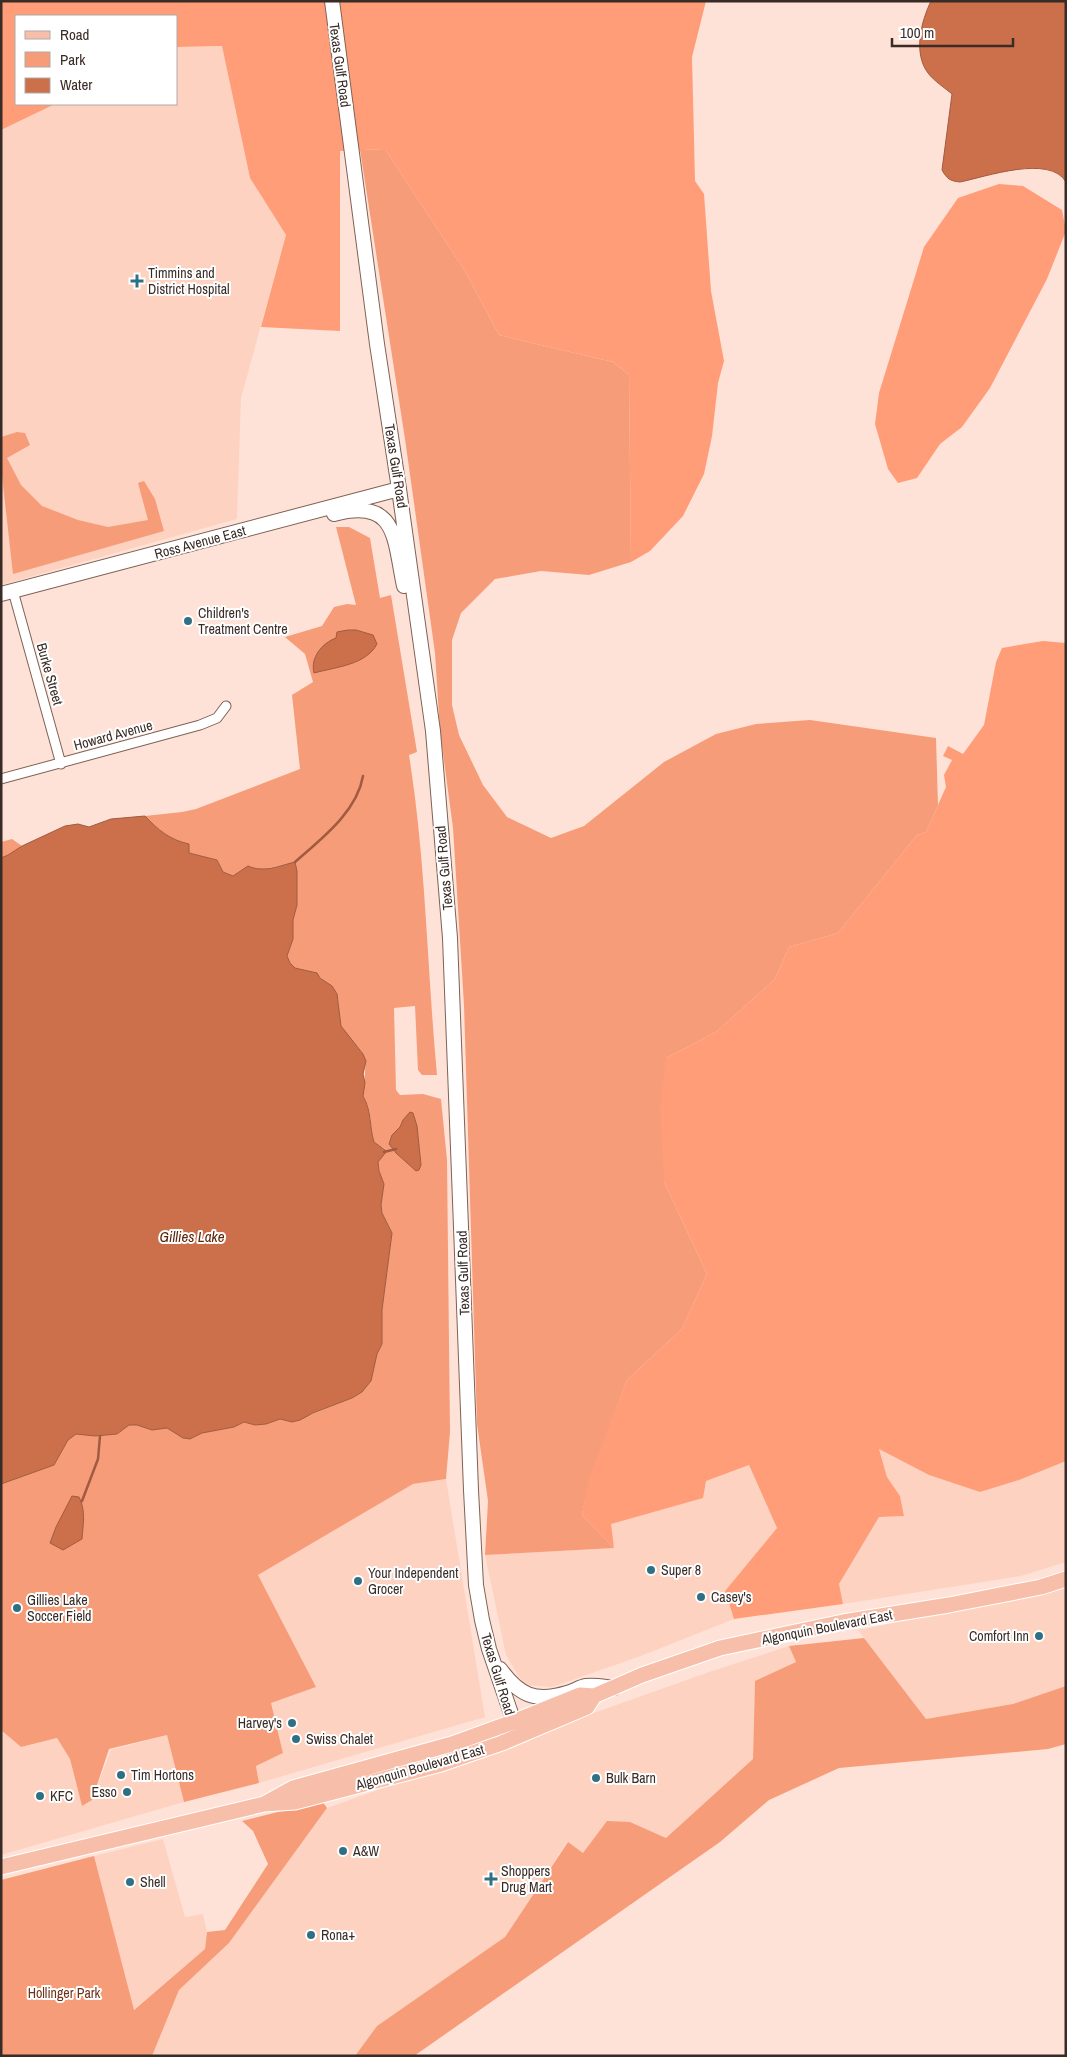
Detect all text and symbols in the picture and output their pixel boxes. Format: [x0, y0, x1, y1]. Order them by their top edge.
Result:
legend [15, 15, 178, 105]
scale bar [892, 15, 1013, 47]
street label: Texas Gulf Road [325, 22, 355, 108]
text: 100 m [900, 22, 934, 43]
text: Road [60, 24, 89, 45]
text: Park [60, 49, 86, 70]
text: Water [60, 74, 92, 95]
place label: Timmins and District Hospital [148, 264, 230, 298]
marker: Timmins and District Hospital [130, 274, 144, 288]
street label: Texas Gulf Road [380, 423, 412, 509]
street label: Ross Avenue East [152, 521, 248, 563]
place label: Children's Treatment Centre [198, 604, 288, 638]
marker: Children's Treatment Centre [182, 615, 194, 627]
street label: Burke Street [33, 641, 67, 707]
street label: Howard Avenue [72, 716, 154, 754]
street label: Texas Gulf Road [431, 825, 457, 911]
water label: Gillies Lake [160, 1226, 225, 1247]
street label: Texas Gulf Road [453, 1230, 473, 1316]
place label: Super 8 [661, 1561, 701, 1579]
place label: Your Independent Grocer [368, 1564, 458, 1598]
marker: Super 8 [645, 1564, 657, 1576]
marker: Your Independent Grocer [352, 1575, 364, 1587]
place label: Casey's [711, 1588, 752, 1606]
place label: Gillies Lake Soccer Field [27, 1591, 91, 1625]
marker: Casey's [695, 1591, 707, 1603]
marker: Gillies Lake Soccer Field [11, 1602, 23, 1614]
street label: Algonquin Boulevard East [759, 1606, 894, 1649]
place label: Comfort Inn [969, 1627, 1029, 1645]
marker: Comfort Inn [1033, 1630, 1045, 1642]
street label: Texas Gulf Road [477, 1631, 519, 1717]
place label: Harvey's [238, 1714, 282, 1732]
marker: Harvey's [286, 1717, 298, 1729]
place label: Swiss Chalet [306, 1730, 373, 1748]
marker: Swiss Chalet [290, 1733, 302, 1745]
street label: Algonquin Boulevard East [353, 1740, 486, 1794]
place label: Tim Hortons [131, 1766, 194, 1784]
marker: Tim Hortons [115, 1769, 127, 1781]
place label: Bulk Barn [606, 1769, 656, 1787]
marker: Bulk Barn [590, 1772, 602, 1784]
place label: Esso [91, 1783, 117, 1801]
marker: Esso [121, 1786, 133, 1798]
place label: KFC [50, 1787, 73, 1805]
marker: KFC [34, 1790, 46, 1802]
place label: A&W [352, 1842, 379, 1860]
marker: A&W [337, 1845, 349, 1857]
place label: Shoppers Drug Mart [501, 1862, 552, 1896]
place label: Shell [140, 1873, 166, 1891]
marker: Shoppers Drug Mart [485, 1873, 497, 1885]
marker: Shell [124, 1876, 136, 1888]
place label: Rona+ [321, 1926, 355, 1944]
marker: Rona+ [305, 1929, 317, 1941]
park label: Hollinger Park [28, 1984, 101, 2002]

